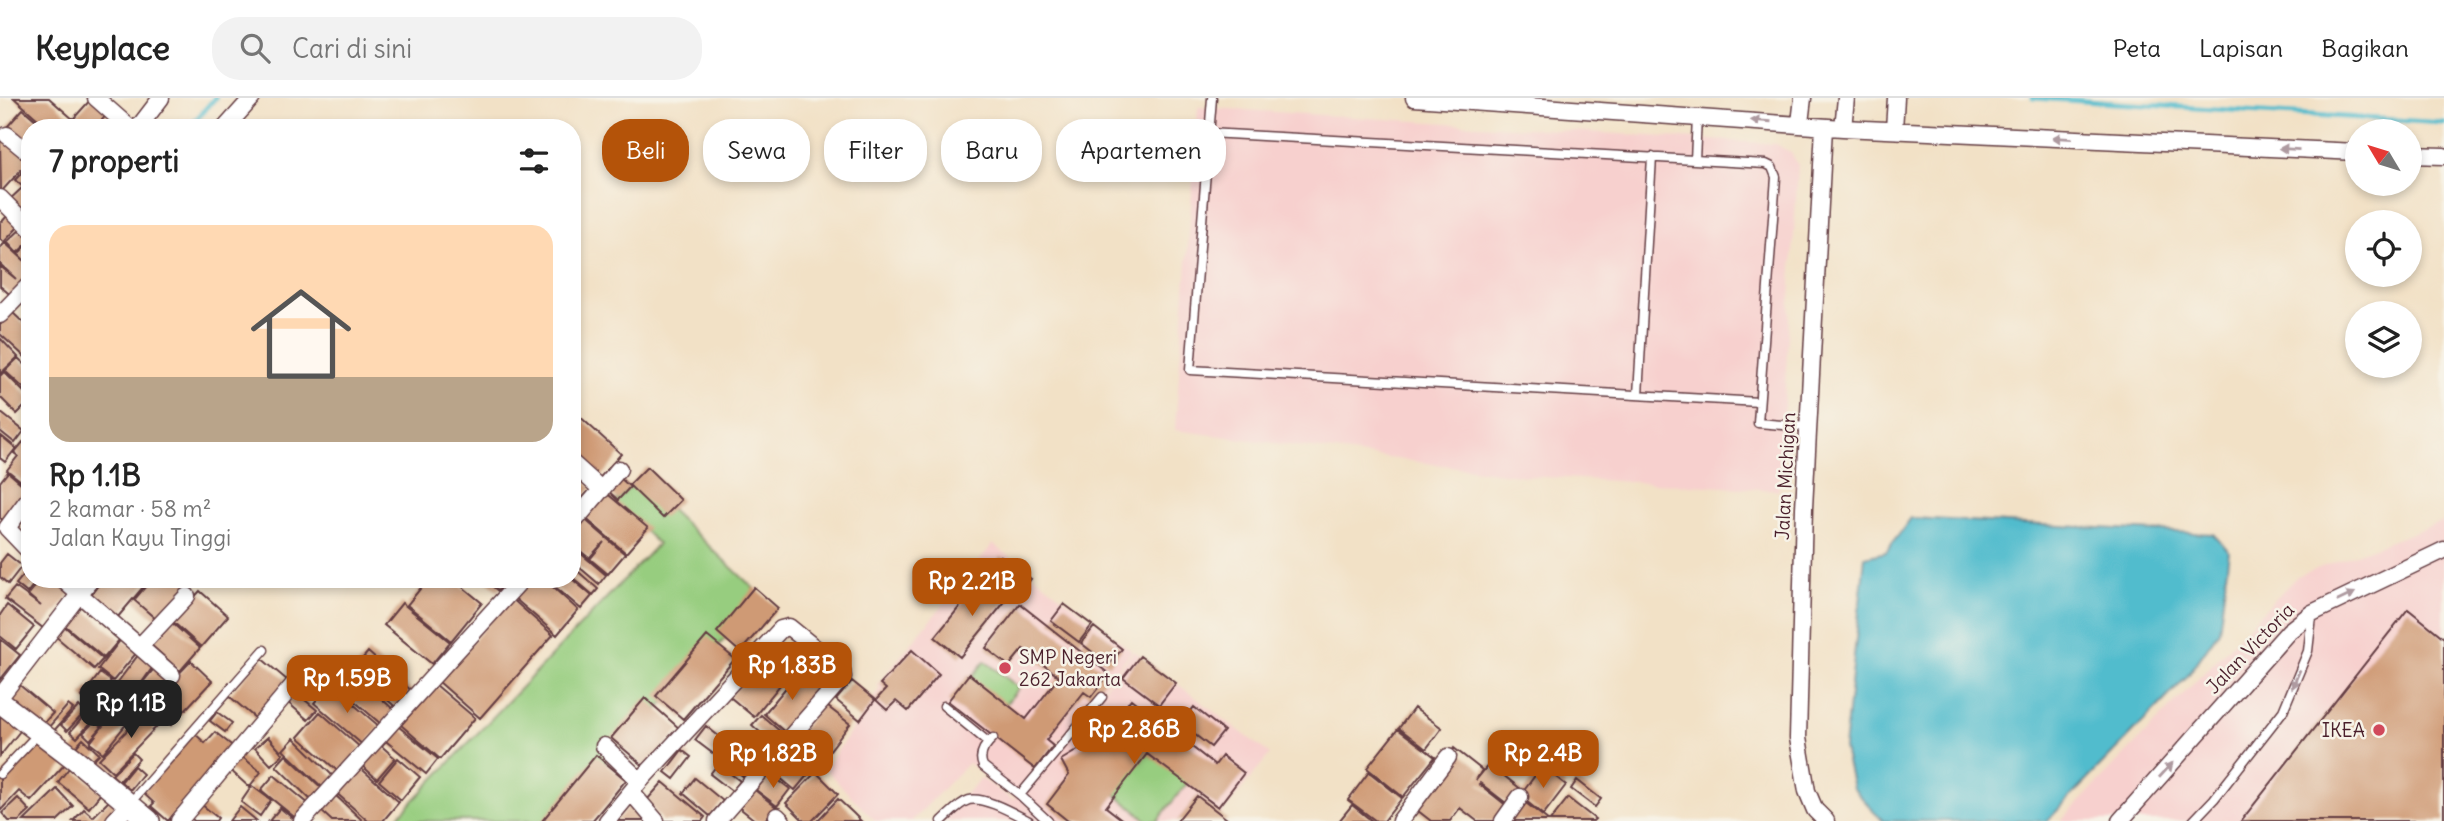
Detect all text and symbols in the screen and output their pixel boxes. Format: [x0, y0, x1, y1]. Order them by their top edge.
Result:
search box [212, 17, 702, 80]
text: Keyplace [35, 27, 170, 69]
icon: search [236, 29, 274, 67]
text: Cari di sini [292, 32, 412, 65]
text: Peta [2113, 33, 2161, 63]
text: Lapisan [2199, 33, 2283, 63]
text: Bagikan [2321, 33, 2409, 63]
one-way arrow [1750, 115, 1772, 126]
chip: Beli [602, 119, 689, 182]
chip: Sewa [703, 119, 810, 182]
chip: Filter [824, 119, 927, 182]
chip: Baru [941, 119, 1042, 182]
chip: Apartemen [1056, 119, 1226, 182]
north arrow [2345, 119, 2422, 196]
map controls [2345, 119, 2422, 378]
one-way arrow [2051, 132, 2073, 143]
text: 7 properti [49, 142, 179, 180]
icon: filters [515, 142, 553, 180]
one-way arrow [2278, 143, 2300, 154]
button: locate [2345, 210, 2422, 287]
icon: home [238, 271, 364, 397]
button: layers [2345, 301, 2422, 378]
street label: Jalan Michigan [1770, 411, 1800, 541]
text: Rp 1.1B [49, 456, 141, 494]
text: 2 kamar · 58 m² [49, 494, 211, 523]
text: Jalan Kayu Tinggi [49, 523, 231, 552]
pin: Rp 2.21B [900, 559, 1044, 618]
text: Rp 2.21B [928, 566, 1016, 595]
one-way arrow [2336, 592, 2356, 603]
street label: Jalan Victoria [2201, 598, 2299, 698]
pin: Rp 1.83B [720, 642, 864, 702]
place label: SMP Negeri 262 Jakarta [1019, 645, 1121, 691]
text: Rp 1.83B [748, 650, 836, 679]
pin: Rp 1.59B [275, 656, 419, 715]
marker: SMP Negeri 262 Jakarta [997, 660, 1013, 676]
text: Rp 1.59B [303, 663, 391, 692]
one-way arrow [2290, 668, 2301, 689]
pin: Rp 1.1B [66, 680, 196, 740]
text: Rp 1.1B [96, 688, 166, 717]
pin: Rp 2.86B [1062, 706, 1206, 766]
text: Rp 2.86B [1088, 714, 1180, 743]
place label: IKEA [2322, 718, 2365, 742]
marker: IKEA [2371, 722, 2387, 738]
pin: Rp 1.82B [701, 730, 845, 790]
pin: Rp 2.4B [1478, 730, 1608, 790]
text: Rp 1.82B [729, 738, 817, 767]
text: Rp 2.4B [1504, 738, 1582, 767]
one-way arrow [2158, 761, 2174, 779]

